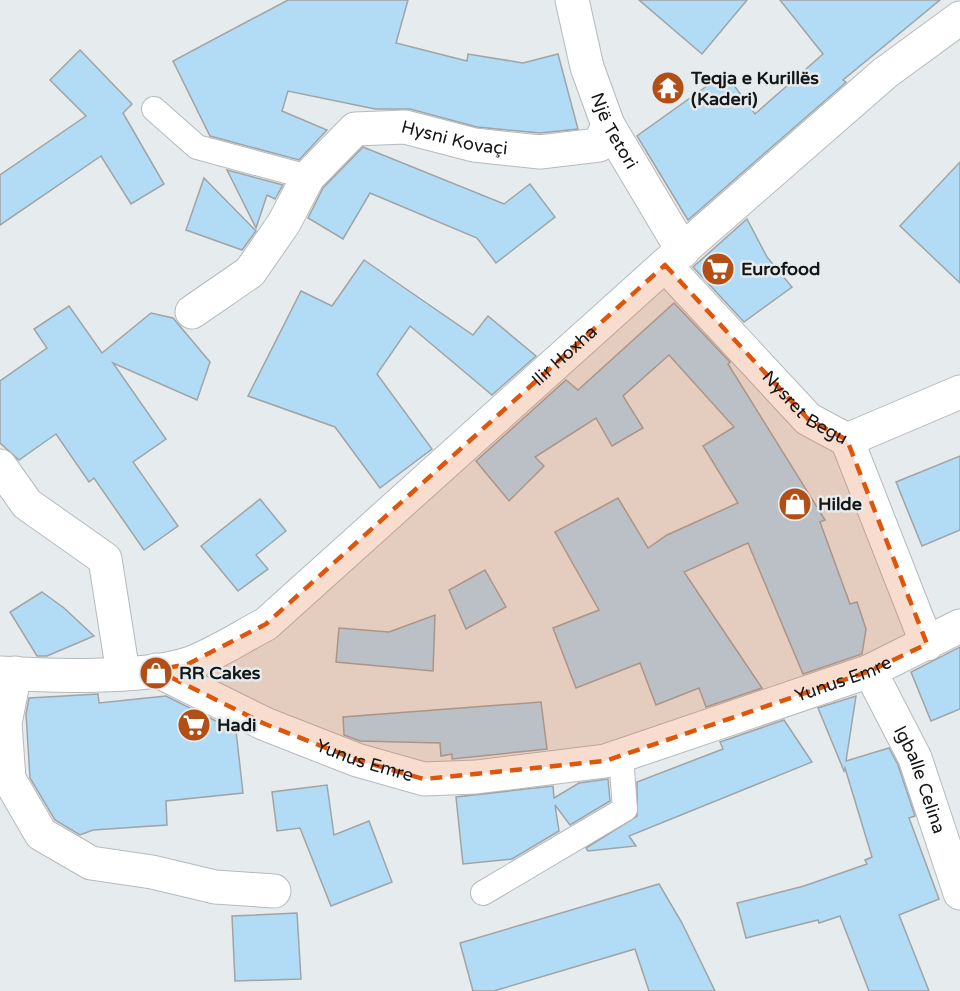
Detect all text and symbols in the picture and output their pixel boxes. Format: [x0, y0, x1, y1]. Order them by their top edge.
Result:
place label: Teqja e Kurillës (Kaderi) [690, 67, 819, 110]
temple icon: Teqja e Kurillës (Kaderi) [650, 70, 686, 106]
street label: Një Tetori [586, 89, 643, 173]
street label: Hysni Kovaçi [399, 115, 509, 159]
supermarket icon: Eurofood [700, 251, 736, 287]
place label: Eurofood [741, 258, 820, 280]
street label: Ilir Hoxha [527, 321, 602, 391]
street label: Nysret Begu [758, 366, 852, 449]
shop icon: Hilde [777, 486, 813, 522]
place label: Hilde [818, 493, 862, 515]
street label: Yunus Emre [792, 651, 895, 707]
shop icon: RR Cakes [138, 655, 174, 691]
place label: RR Cakes [179, 662, 261, 684]
supermarket icon: Hadi [176, 707, 212, 743]
place label: Hadi [217, 714, 257, 736]
street label: Igballe Celina [889, 722, 950, 837]
street label: Yunus Emre [313, 734, 416, 786]

